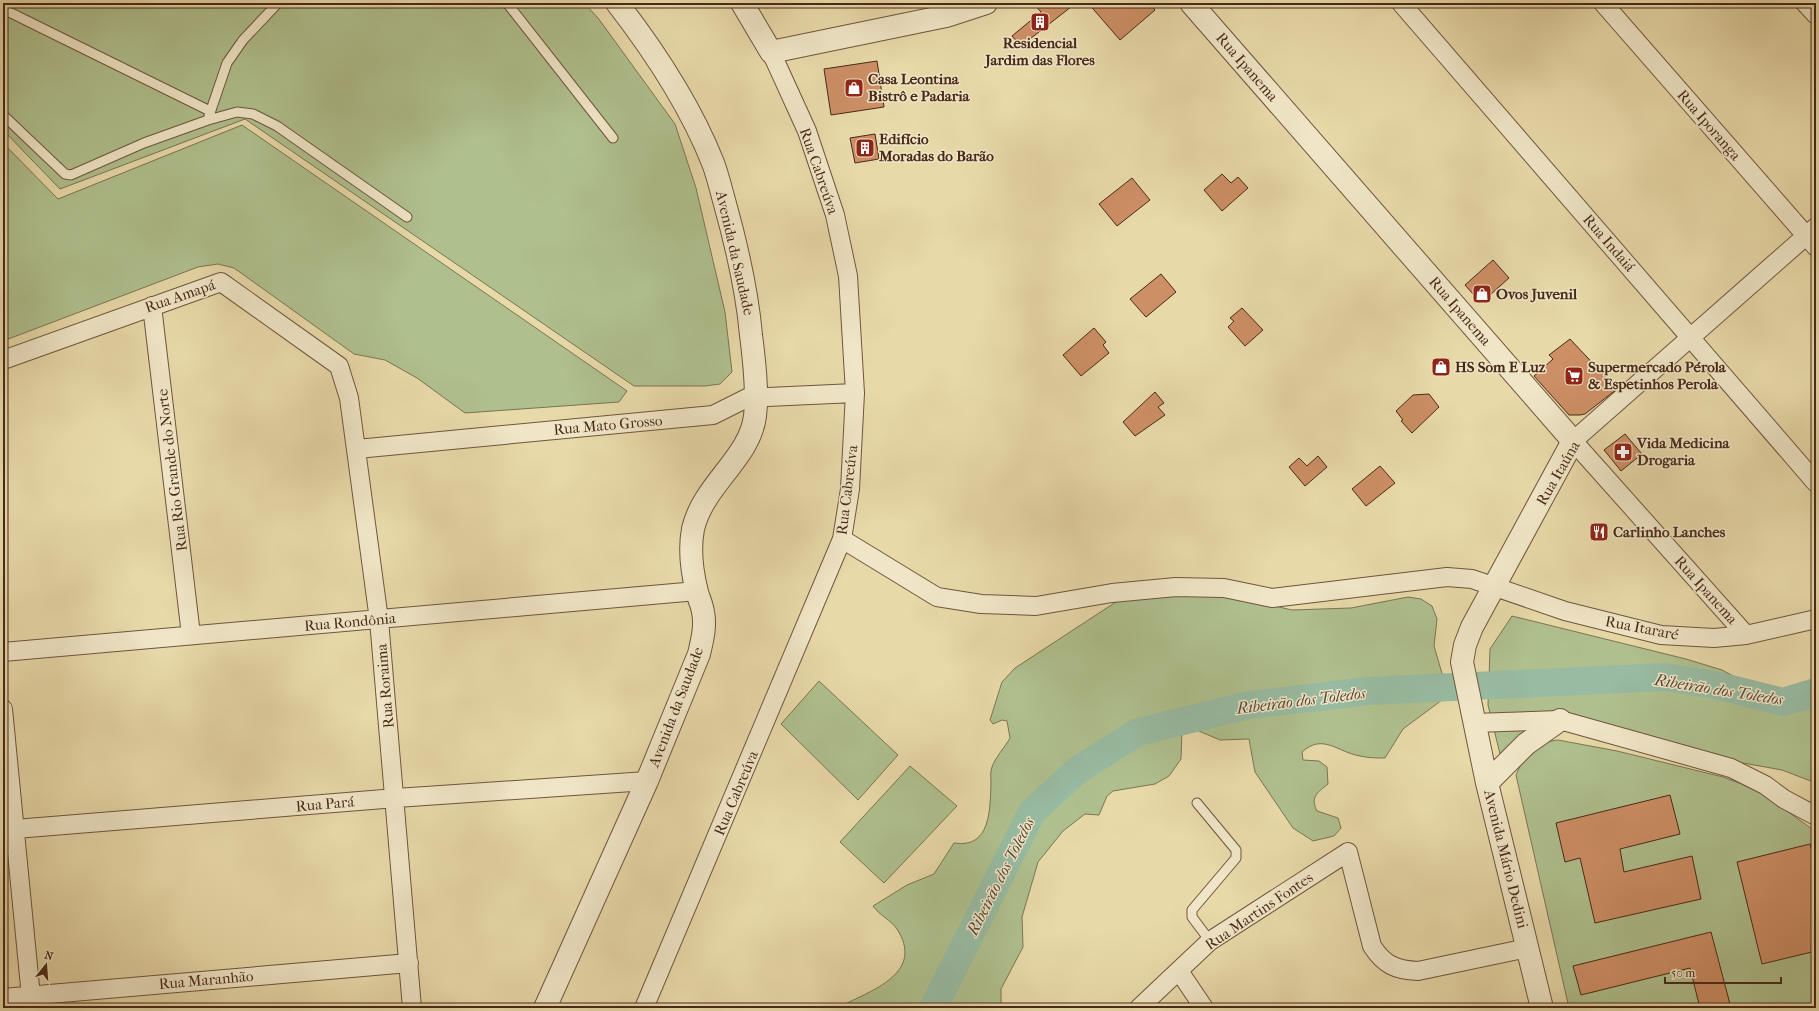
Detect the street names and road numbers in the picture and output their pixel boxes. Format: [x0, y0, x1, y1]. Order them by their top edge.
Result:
street label: Rua Ipanema [1212, 29, 1283, 106]
street label: Rua Iporanga [1673, 86, 1745, 165]
street label: Rua Cabreúva [796, 125, 843, 218]
street label: Avenida da Saudade [712, 188, 758, 318]
street label: Rua Indaiá [1579, 211, 1640, 276]
street label: Rua Ipanema [1425, 273, 1496, 350]
street label: Rua Amapá [142, 275, 219, 316]
street label: Rua Rio Grande do Norte [153, 387, 191, 552]
street label: Rua Mato Grosso [553, 411, 664, 439]
street label: Rua Itaúna [1532, 437, 1584, 508]
street label: Rua Cabreúva [833, 443, 862, 536]
street label: Rua Ipanema [1671, 552, 1742, 629]
street label: Rua Rondônia [303, 609, 398, 635]
street label: Rua Itararé [1604, 612, 1681, 644]
street label: Rua Roraima [372, 642, 398, 729]
street label: Avenida da Saudade [644, 644, 707, 771]
street label: Rua Cabreúva [710, 747, 762, 838]
street label: Avenida Mário Dedini [1480, 787, 1532, 931]
street label: Rua Pará [295, 792, 356, 816]
street label: Rua Martins Fontes [1202, 868, 1317, 954]
street label: Rua Maranhão [158, 967, 254, 993]

